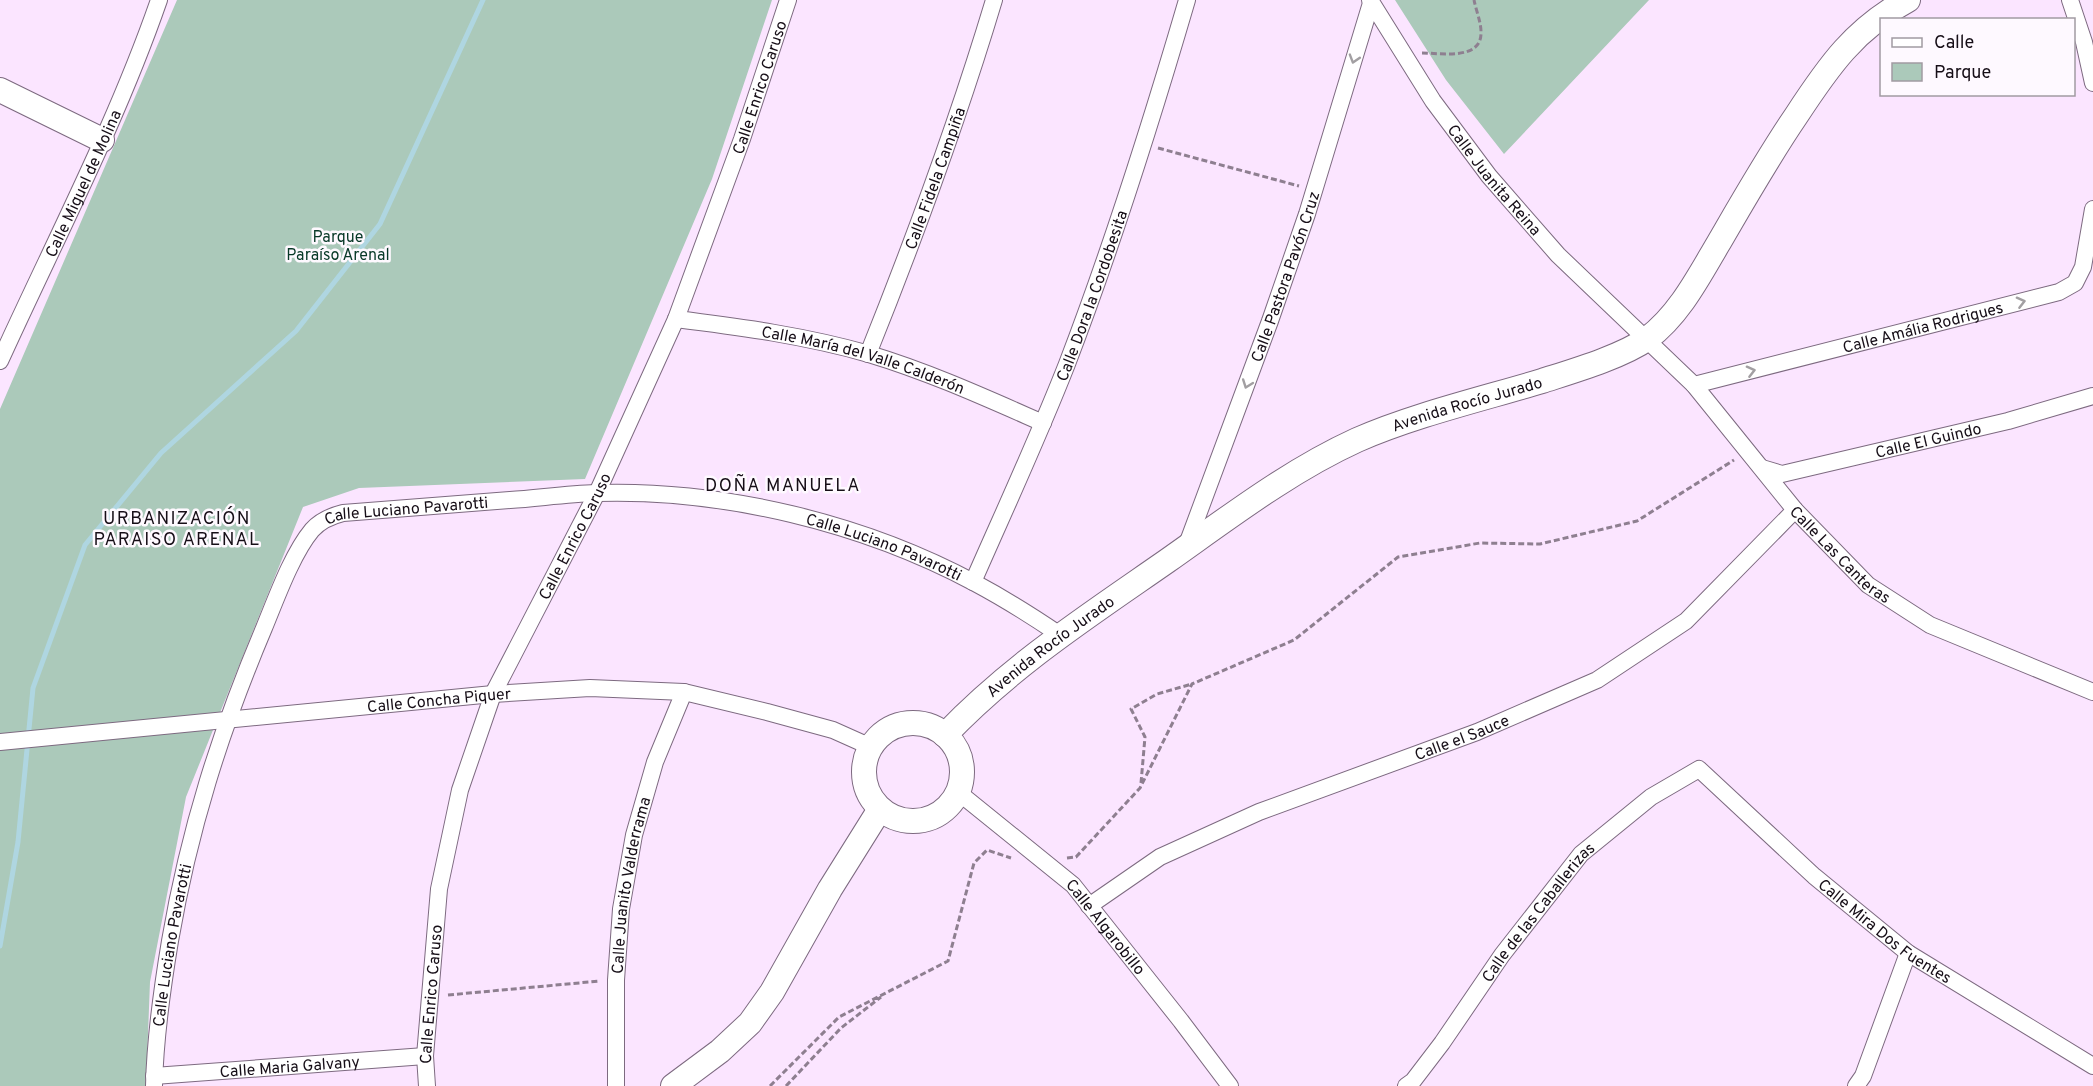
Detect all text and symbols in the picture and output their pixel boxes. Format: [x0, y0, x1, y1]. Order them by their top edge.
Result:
street label: Calle Enrico Caruso [729, 18, 792, 158]
legend [1880, 18, 2075, 96]
text: Calle [1934, 32, 1974, 55]
one-way arrow [1349, 53, 1361, 64]
text: Parque [1934, 62, 1991, 85]
street label: Calle Fidela Campiña [902, 105, 971, 253]
street label: Calle Miguel de Molina [42, 107, 127, 261]
street label: Calle Juanita Reina [1442, 121, 1544, 241]
street label: Calle Pastora Pavón Cruz [1248, 189, 1325, 365]
street label: Calle Dora la Cordobesita [1053, 208, 1133, 385]
park label: Parque Paraíso Arenal [286, 228, 390, 266]
one-way arrow [2016, 296, 2026, 309]
street label: Calle Amália Rodrigues [1841, 299, 2006, 359]
street label: Calle María del Valle Calderón [760, 323, 967, 400]
one-way arrow [1746, 365, 1756, 378]
street label: Avenida Rocío Jurado [1389, 373, 1545, 437]
one-way arrow [1242, 378, 1254, 389]
street label: Calle El Guindo [1874, 420, 1984, 464]
street label: Calle Enrico Caruso [535, 470, 617, 604]
district label: DOÑA MANUELA [705, 473, 861, 498]
street label: Calle Luciano Pavarotti [321, 494, 489, 531]
street label: Calle Las Canteras [1785, 503, 1894, 609]
district label: URBANIZACIÓN PARAISO ARENAL [93, 506, 261, 552]
street label: Calle Luciano Pavarotti [804, 510, 965, 586]
street label: Avenida Rocío Jurado [983, 592, 1119, 702]
street label: Calle Concha Piquer [366, 685, 512, 718]
street label: Calle el Sauce [1412, 711, 1513, 766]
street label: Calle Juanito Valderrama [608, 795, 656, 975]
street label: Calle de las Caballerizas [1478, 839, 1600, 987]
street label: Calle Luciano Pavarotti [150, 862, 197, 1028]
street label: Calle Algarobillo [1061, 875, 1149, 980]
street label: Calle Mira Dos Fuentes [1813, 875, 1954, 989]
street label: Calle Enrico Caruso [417, 924, 448, 1064]
street label: Calle Maria Galvany [219, 1053, 361, 1083]

